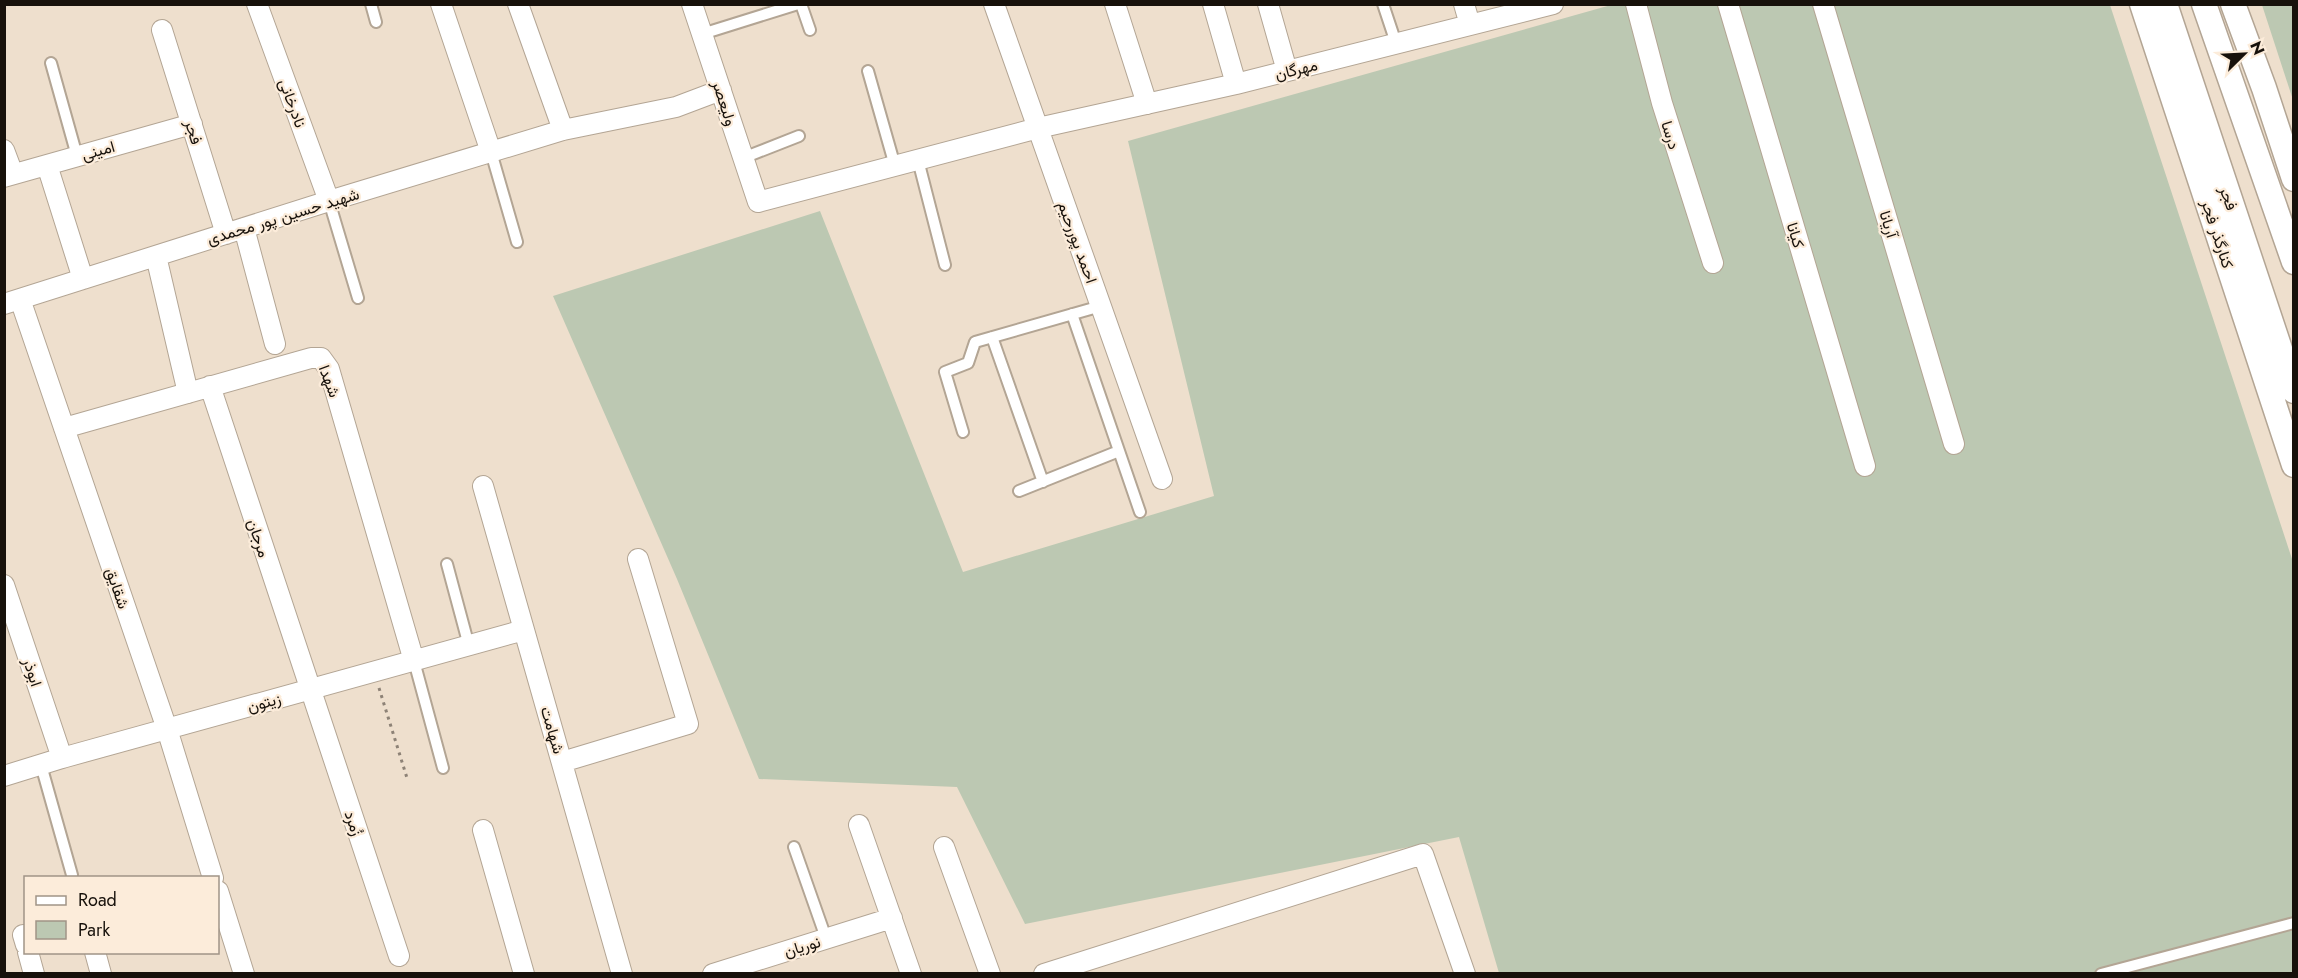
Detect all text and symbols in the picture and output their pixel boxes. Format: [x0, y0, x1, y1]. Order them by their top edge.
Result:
north arrow [2214, 24, 2274, 84]
text: N [2244, 38, 2270, 59]
street label: مهرگان [1272, 53, 1320, 86]
street label: نادرخانی [273, 76, 312, 131]
street label: ولیعصر [706, 76, 743, 129]
street label: فجر [179, 116, 208, 147]
street label: درسا [1655, 118, 1686, 152]
street label: امینی [79, 135, 118, 166]
street label: شهید حسین پور محمدی [204, 182, 362, 251]
street label: فجر [2213, 182, 2243, 213]
street label: کنارگذر فجر [2195, 196, 2239, 271]
street label: احمد پوررحیم [1052, 198, 1103, 287]
street label: آریانا [1874, 208, 1904, 242]
street label: کیانا [1781, 219, 1810, 251]
street label: شهدا [313, 362, 346, 401]
street label: مرجان [242, 516, 276, 560]
street label: شقایق [100, 565, 135, 612]
street label: ابوذر [17, 654, 48, 689]
street label: زیتون [245, 687, 284, 718]
street label: شهامت [535, 704, 570, 756]
street label: زُمرد [339, 807, 369, 839]
legend [24, 876, 219, 954]
text: Road [78, 887, 117, 913]
text: Park [78, 917, 110, 943]
street label: نوریان [781, 930, 823, 963]

